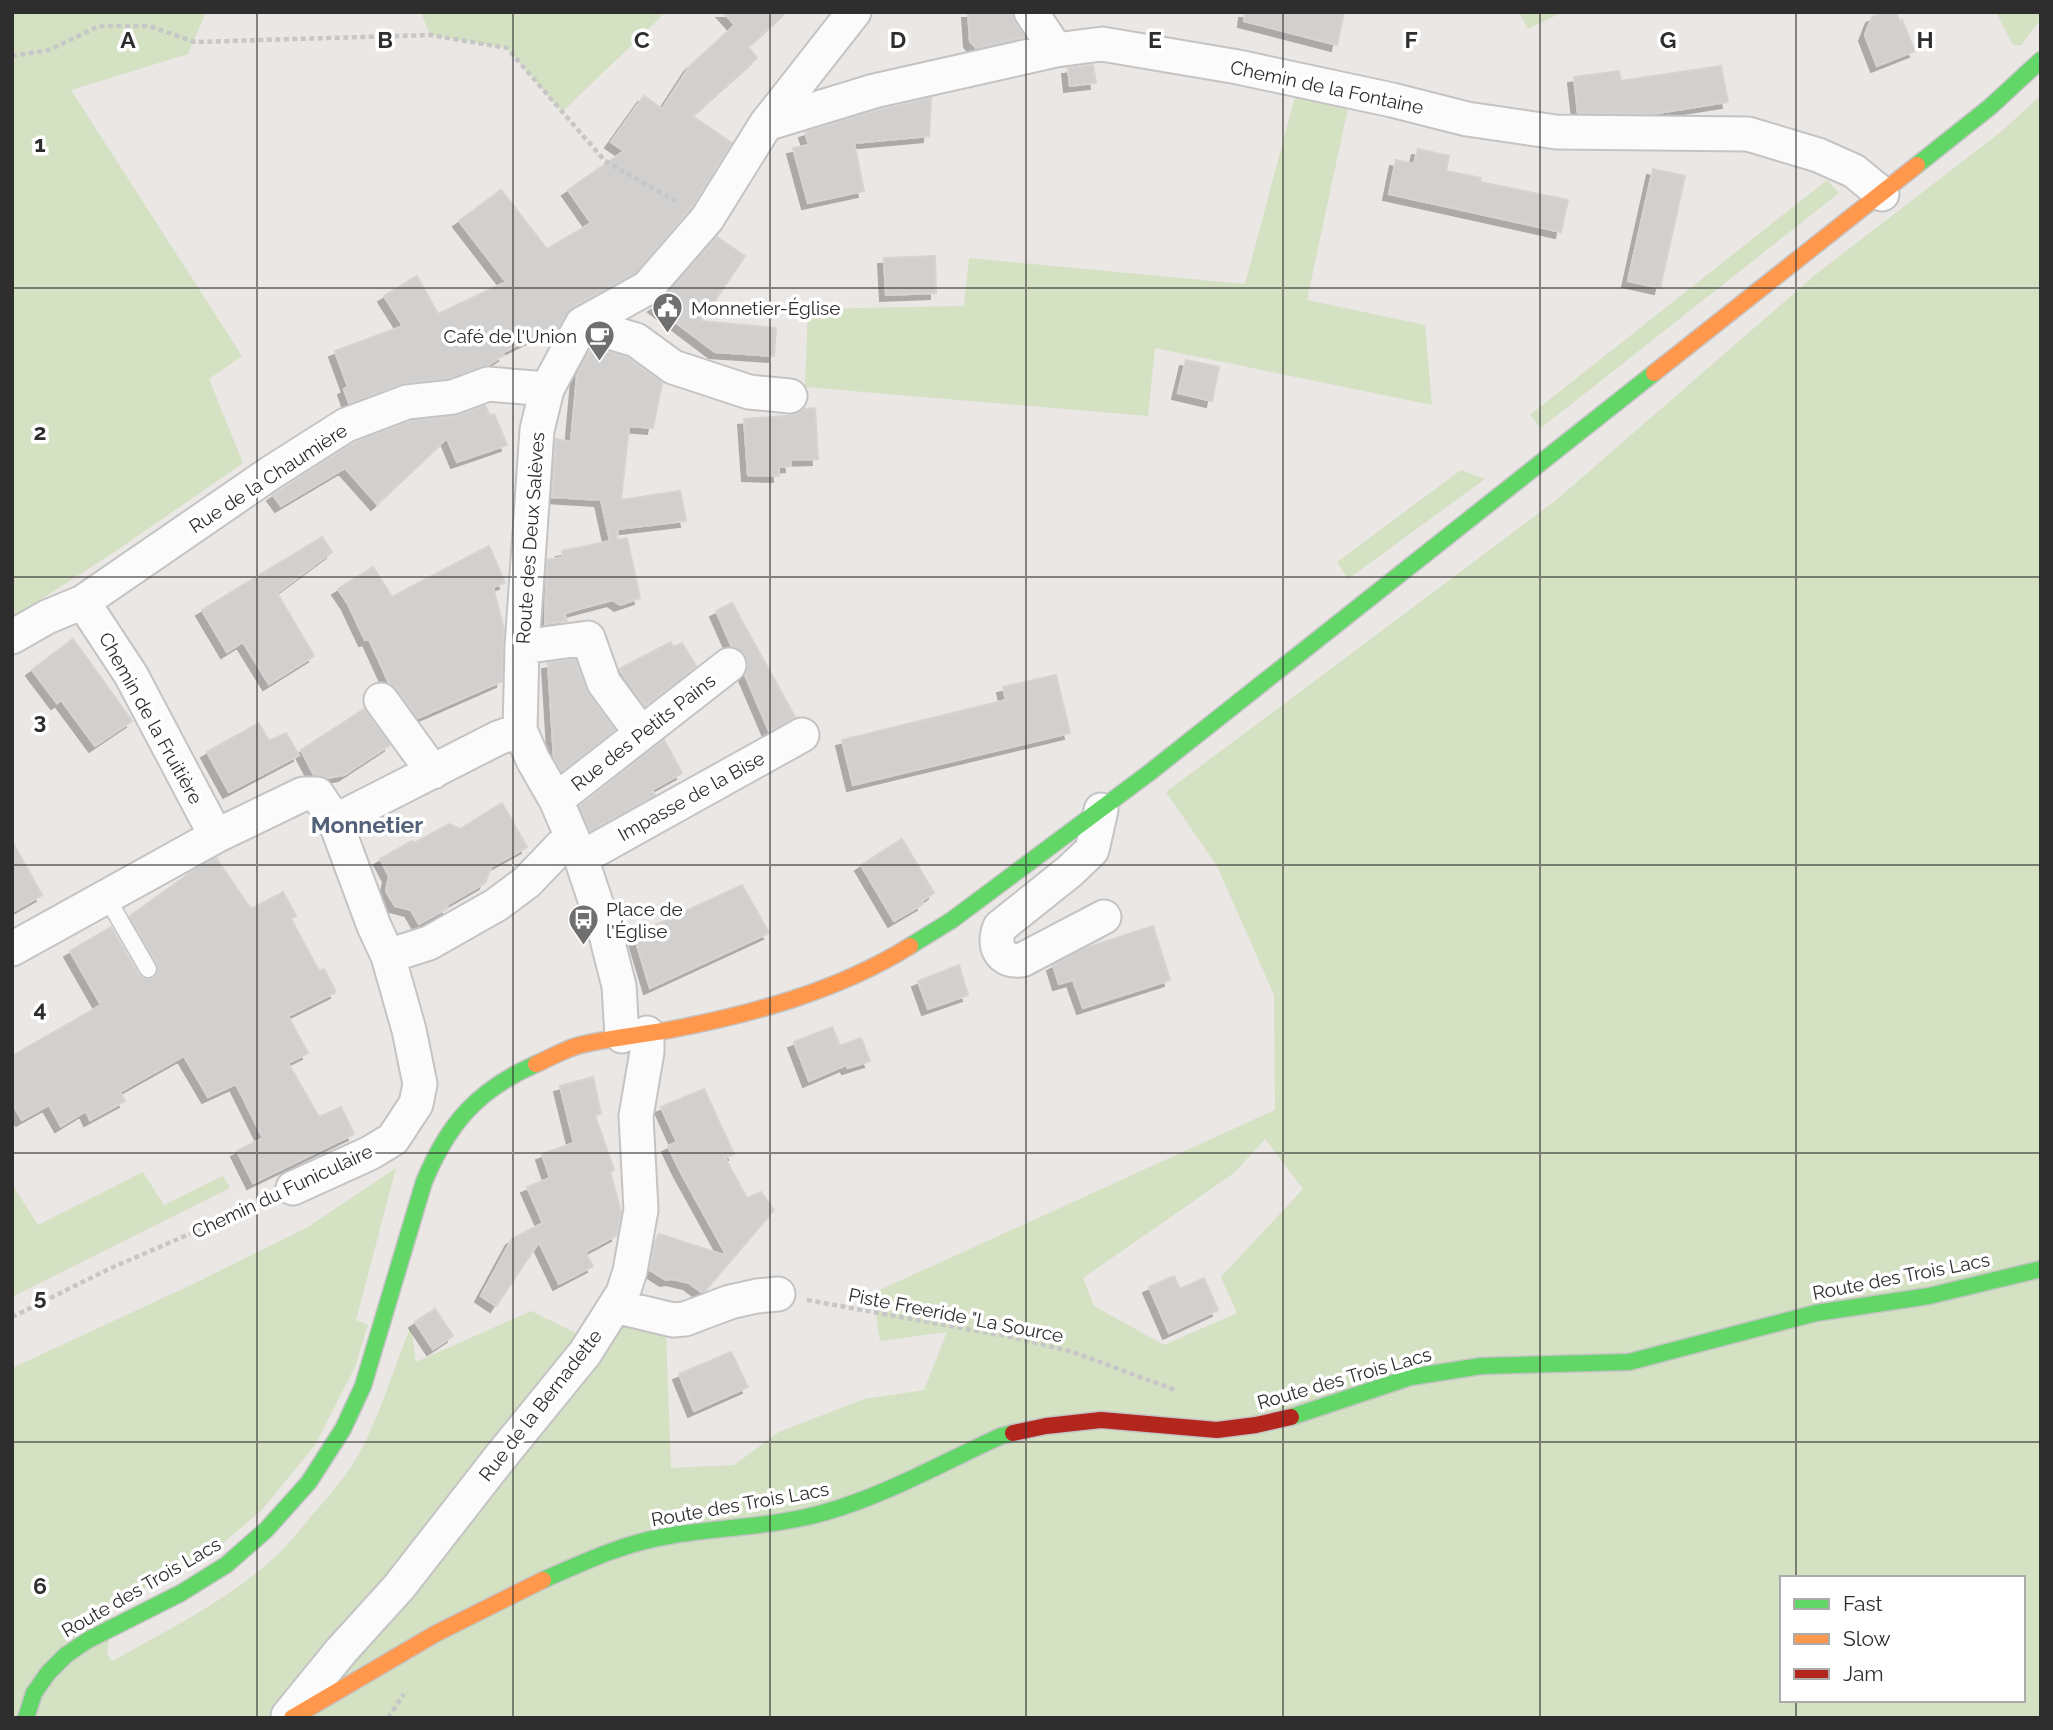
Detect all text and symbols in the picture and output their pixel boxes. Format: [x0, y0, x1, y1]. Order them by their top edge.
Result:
text: A [120, 26, 136, 53]
text: B [377, 26, 393, 53]
text: C [634, 26, 650, 53]
text: D [890, 26, 906, 53]
text: E [1148, 26, 1162, 53]
text: F [1404, 26, 1418, 53]
text: G [1660, 26, 1676, 53]
text: H [1916, 26, 1934, 53]
street label: Chemin de la Fontaine [1228, 56, 1426, 118]
text: 1 [34, 130, 46, 157]
public building icon: Monnetier-Église [651, 291, 685, 335]
place label: Monnetier-Église [691, 297, 840, 319]
cafe icon: Café de l'Union [583, 319, 617, 363]
place label: Café de l'Union [443, 325, 577, 347]
text: 2 [34, 418, 46, 445]
street label: Rue de la Chaumière [185, 419, 351, 537]
street label: Route des Deux Salèves [512, 431, 548, 645]
street label: Chemin de la Fruitière [95, 628, 207, 808]
street label: Rue des Petits Pains [567, 669, 719, 795]
text: 3 [34, 707, 46, 734]
street label: Impasse de la Bise [614, 747, 768, 845]
district label: Monnetier [311, 811, 423, 838]
place label: Place de l'Église [606, 898, 683, 942]
bus stop icon: Place de l'Église [566, 903, 600, 947]
text: 4 [33, 995, 47, 1022]
street label: Chemin du Funiculaire [188, 1139, 376, 1243]
street label: Route des Trois Lacs [1811, 1248, 1991, 1304]
text: 5 [34, 1283, 47, 1310]
street label: Piste Freeride "La Source [847, 1283, 1065, 1347]
street label: Rue de la Bernadette [474, 1325, 606, 1485]
street label: Route des Trois Lacs [1254, 1343, 1434, 1413]
street label: Route des Trois Lacs [649, 1478, 831, 1530]
street label: Route des Trois Lacs [58, 1532, 224, 1642]
text: 6 [33, 1572, 47, 1599]
legend [1780, 1576, 2025, 1702]
text: Fast [1843, 1591, 1883, 1616]
text: Slow [1843, 1626, 1891, 1651]
text: Jam [1843, 1661, 1884, 1686]

